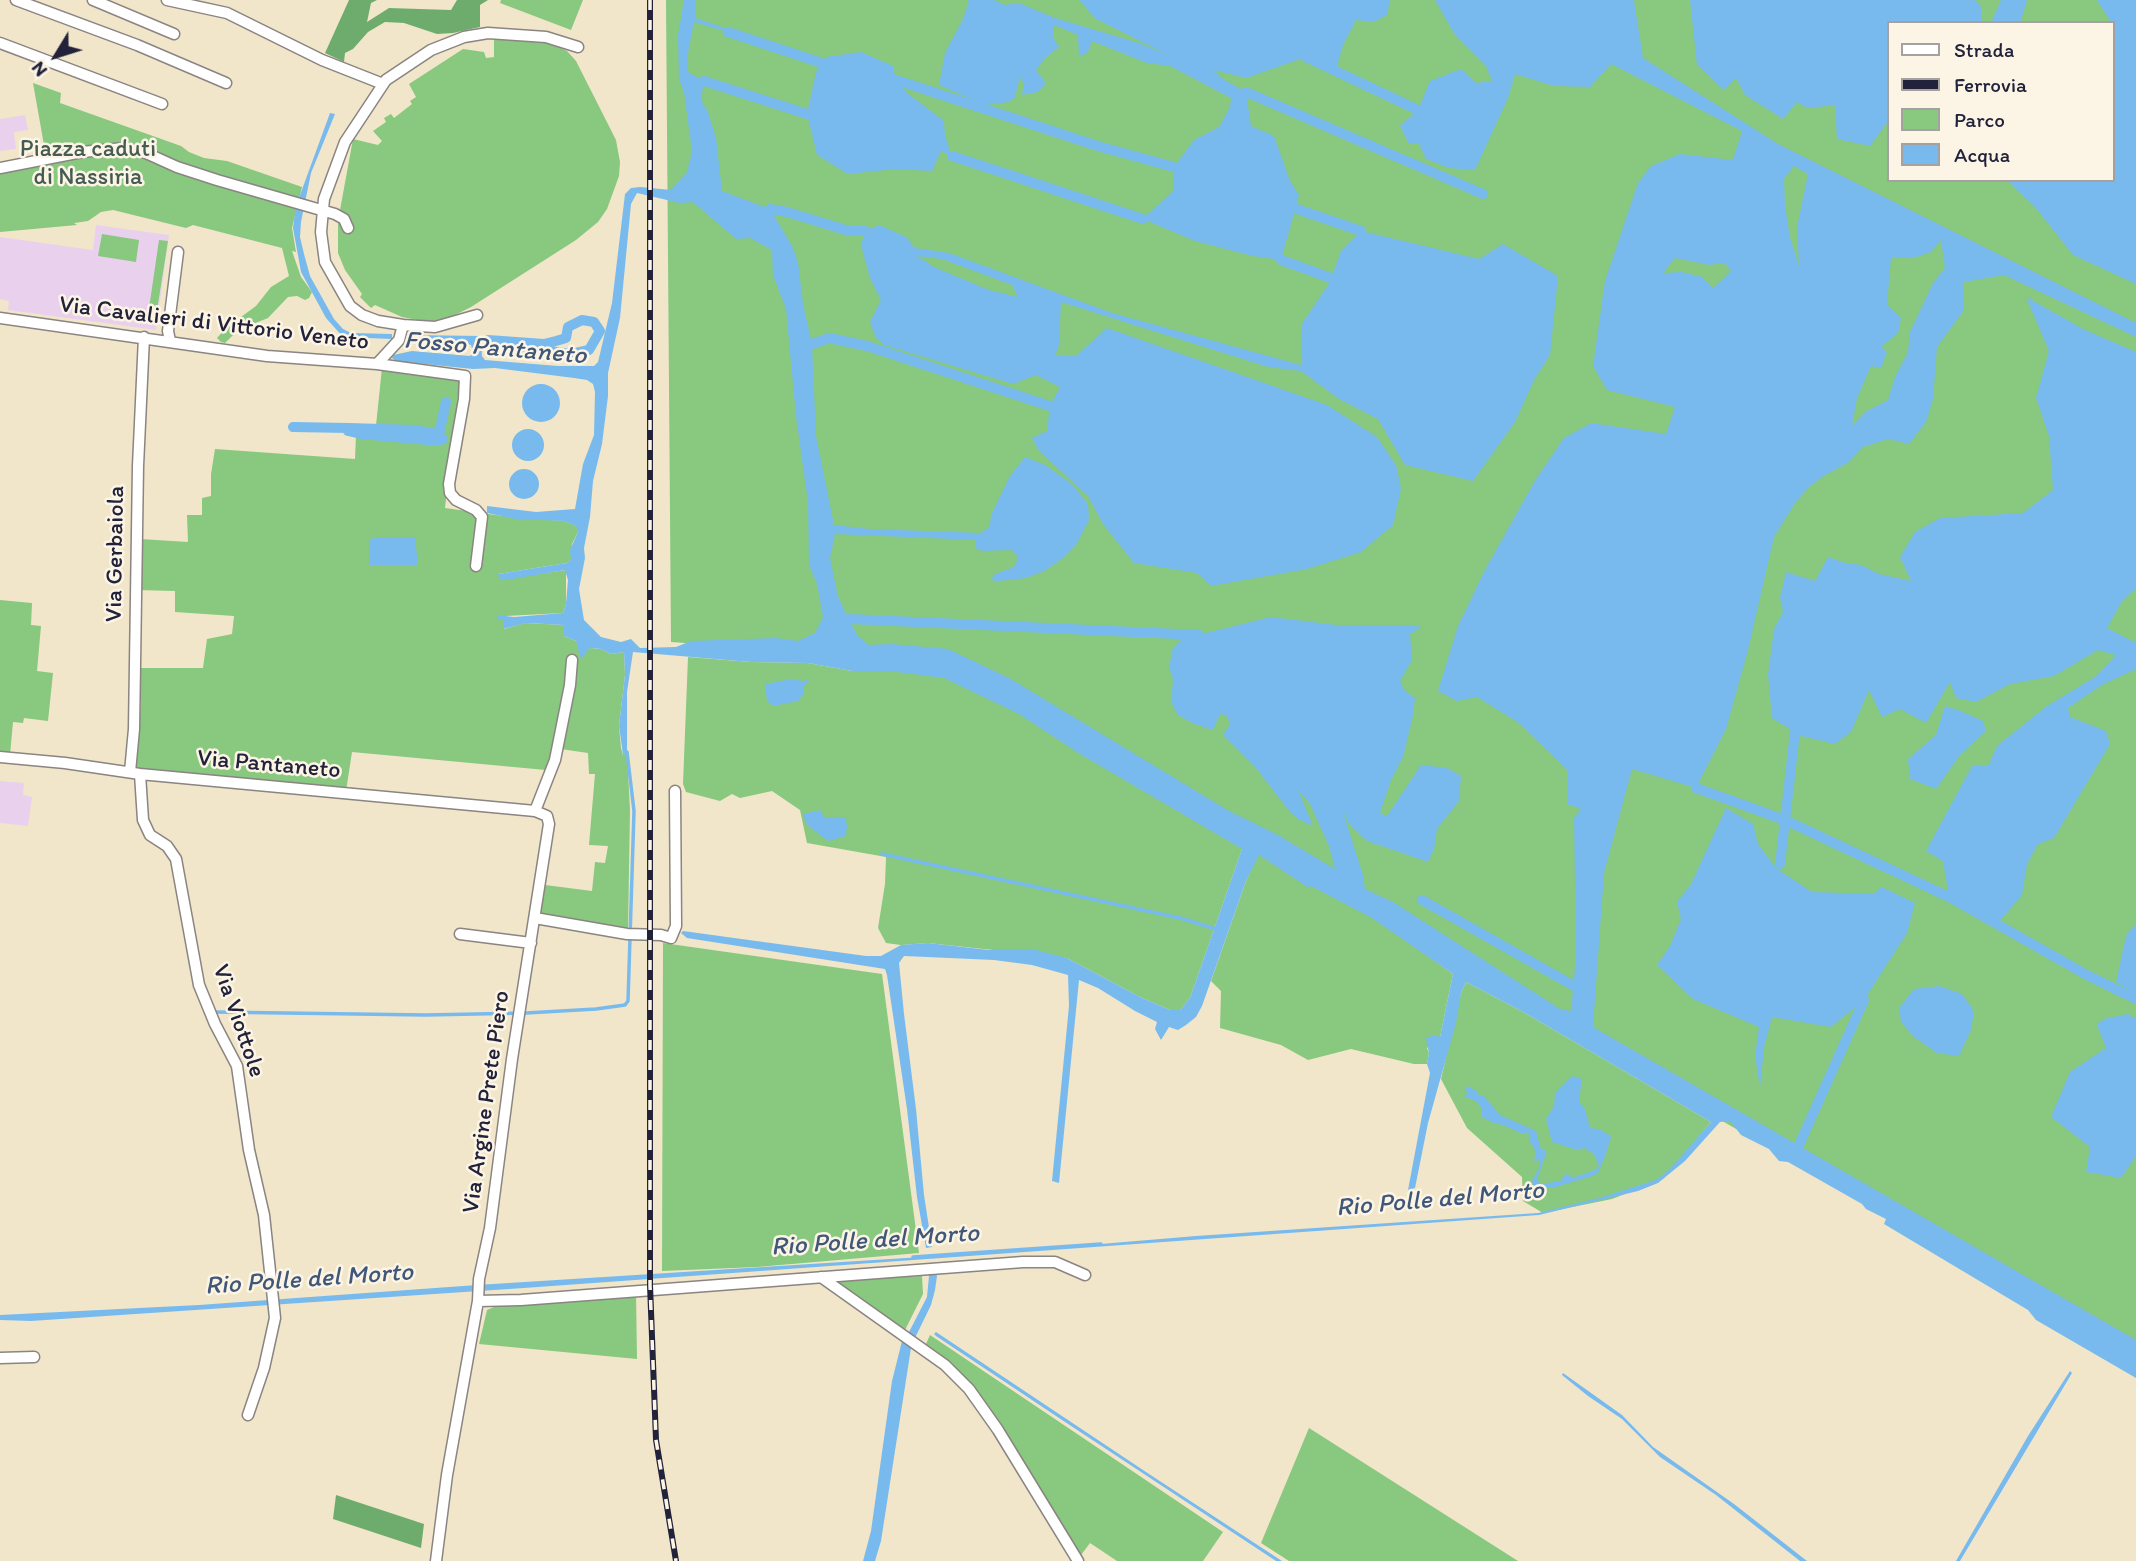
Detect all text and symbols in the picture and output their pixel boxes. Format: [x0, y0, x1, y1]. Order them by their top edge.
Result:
north arrow [21, 21, 91, 91]
legend [1888, 21, 2115, 182]
text: Strada [1954, 37, 2014, 62]
text: N [26, 57, 52, 81]
text: Ferrovia [1954, 72, 2027, 97]
text: Parco [1954, 107, 2005, 132]
park label: Piazza caduti di Nassiria [20, 136, 156, 192]
text: Acqua [1954, 142, 2010, 167]
street label: Via Cavalieri di Vittorio Veneto [57, 291, 371, 357]
water label: Fosso Pantaneto [402, 325, 588, 373]
street label: Via Gerbaiola [100, 486, 132, 622]
street label: Via Pantaneto [196, 744, 342, 786]
street label: Via Viottole [205, 961, 271, 1081]
street label: Via Argine Prete Piero [457, 989, 517, 1215]
water label: Rio Polle del Morto [1335, 1175, 1545, 1225]
water label: Rio Polle del Morto [770, 1218, 980, 1264]
water label: Rio Polle del Morto [204, 1257, 414, 1303]

